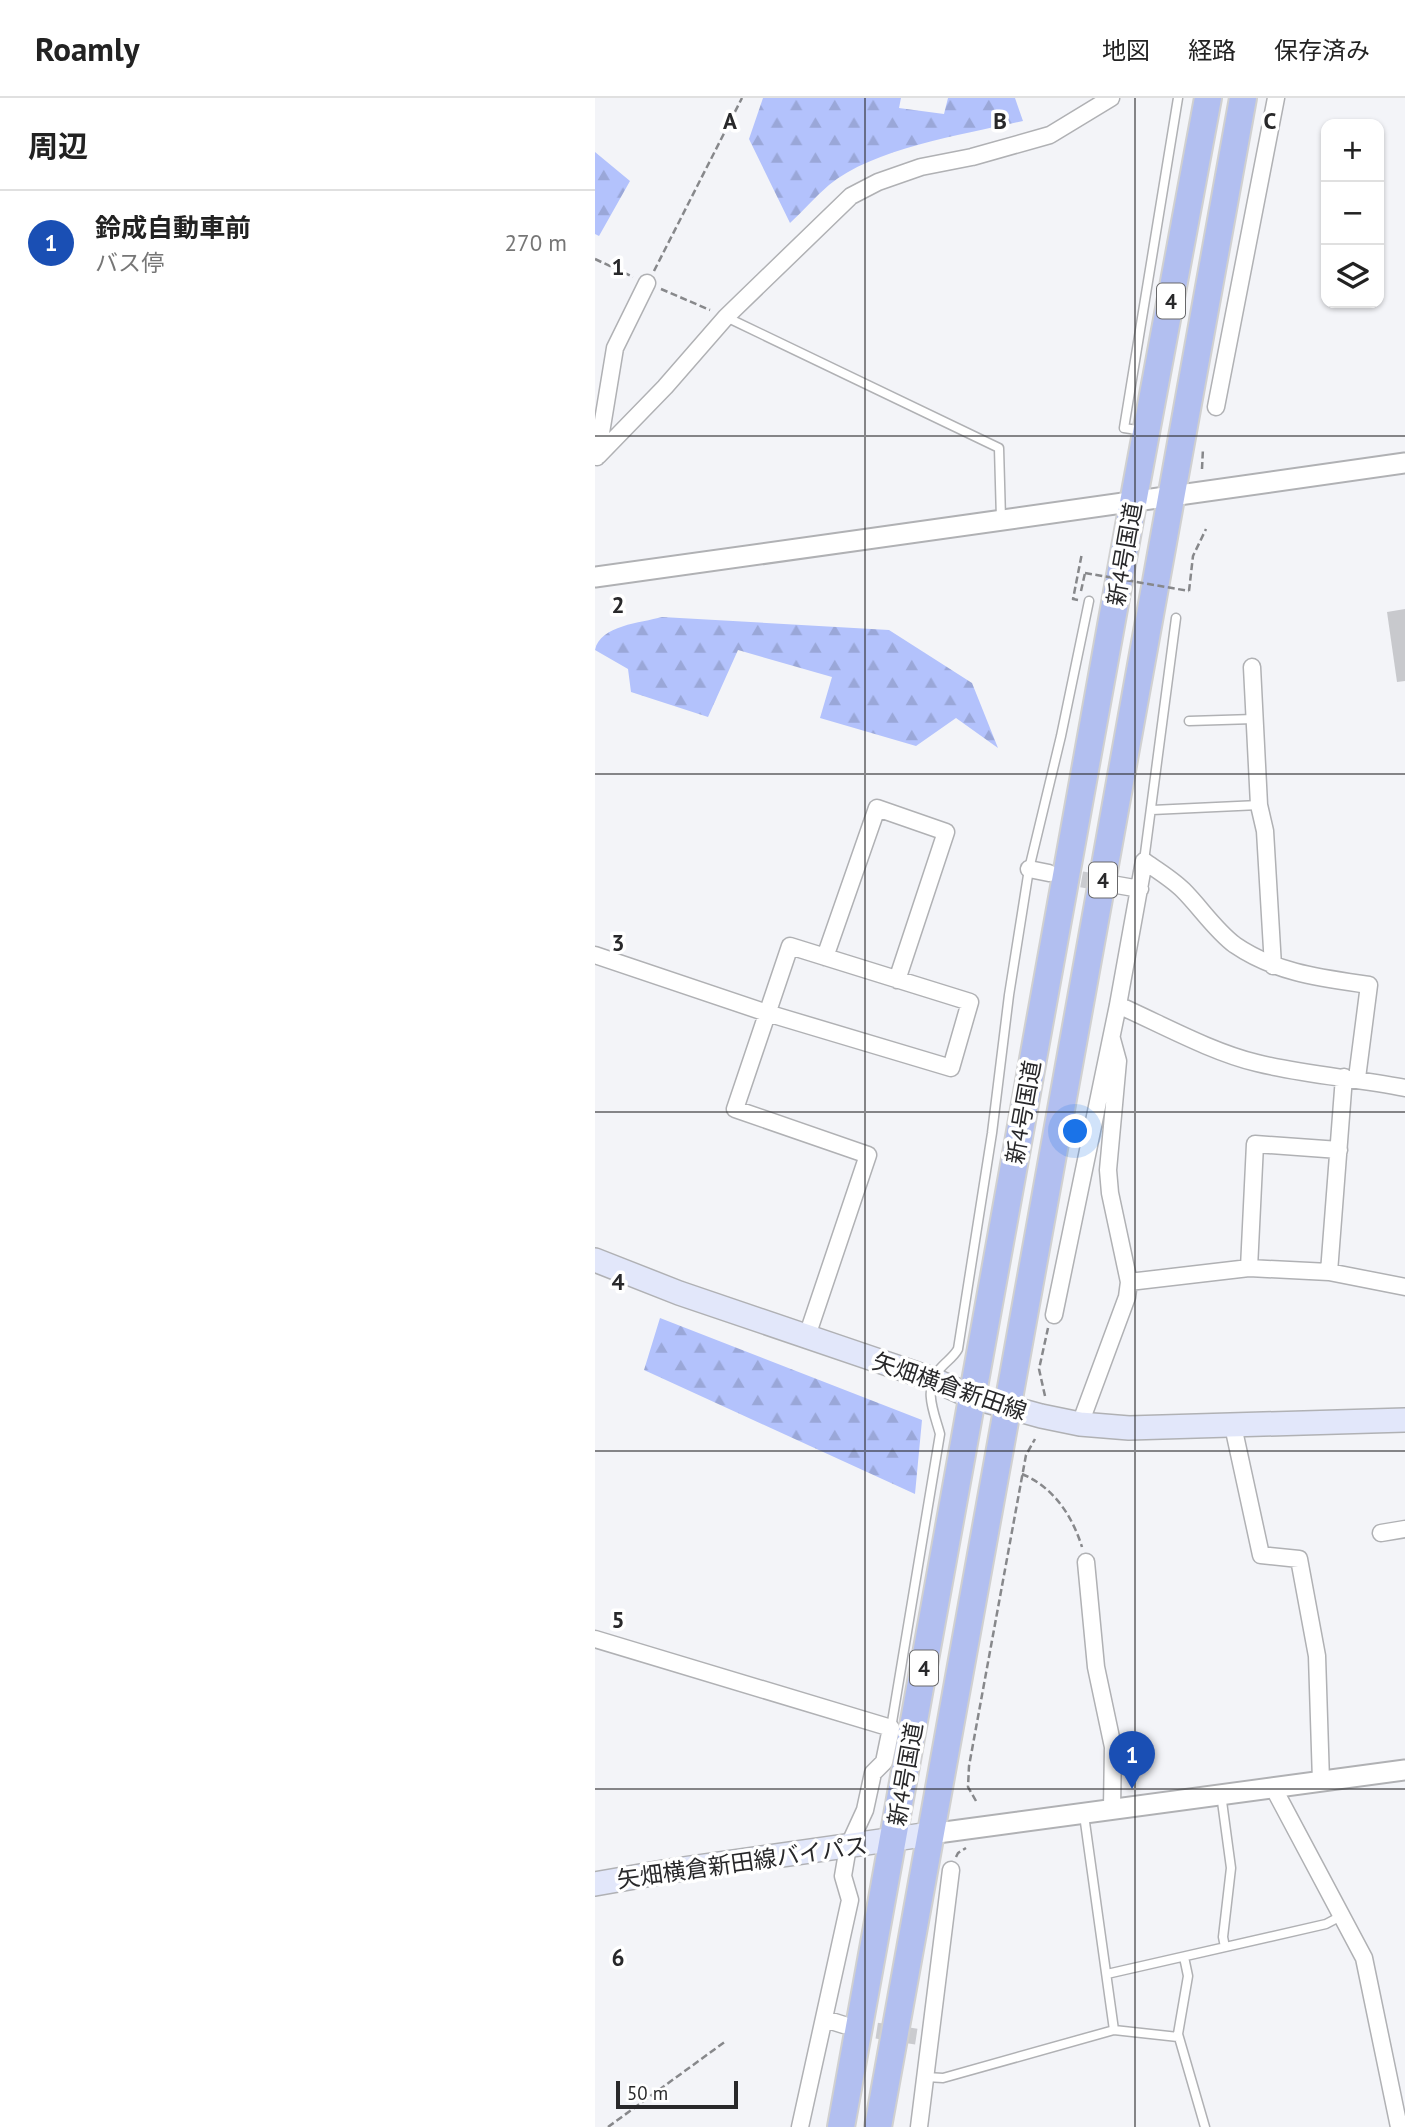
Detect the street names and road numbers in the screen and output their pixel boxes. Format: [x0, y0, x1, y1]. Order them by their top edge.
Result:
road number: 4 [1157, 284, 1185, 318]
street label: 新4号国道 [1101, 500, 1147, 608]
road number: 4 [1089, 862, 1117, 898]
street label: 新4号国道 [1000, 1058, 1046, 1166]
street label: 矢畑横倉新田線 [869, 1346, 1031, 1426]
road number: 4 [910, 1650, 938, 1686]
street label: 新4号国道 [882, 1720, 928, 1828]
street label: 矢畑横倉新田線バイパス [615, 1830, 869, 1894]

